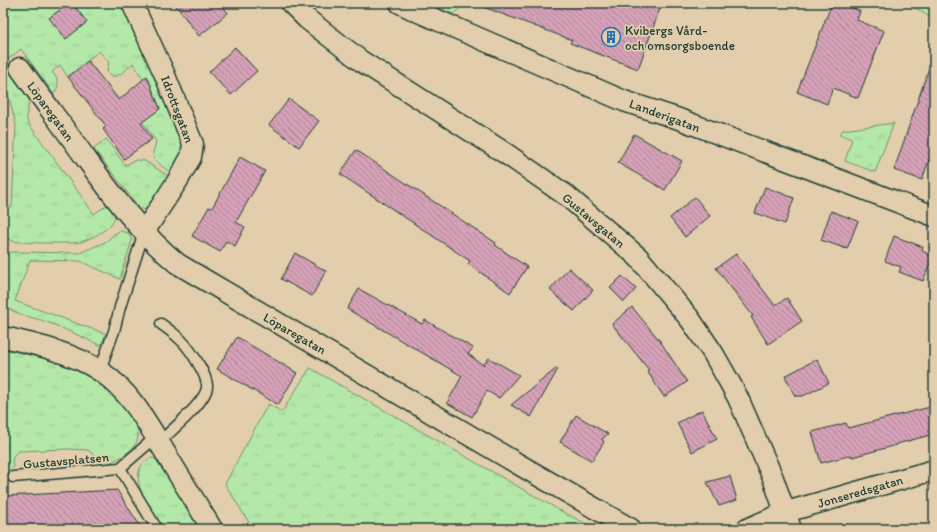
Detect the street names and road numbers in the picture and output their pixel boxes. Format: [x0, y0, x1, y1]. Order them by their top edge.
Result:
street label: Idrottsgatan [158, 73, 197, 145]
street label: Löparegatan [24, 79, 77, 144]
street label: Landerigatan [627, 96, 703, 135]
street label: Gustavsgatan [559, 190, 629, 251]
street label: Löparegatan [261, 309, 329, 357]
street label: Gustavsplatsen [23, 449, 110, 472]
street label: Jonseredsgatan [816, 472, 905, 511]

